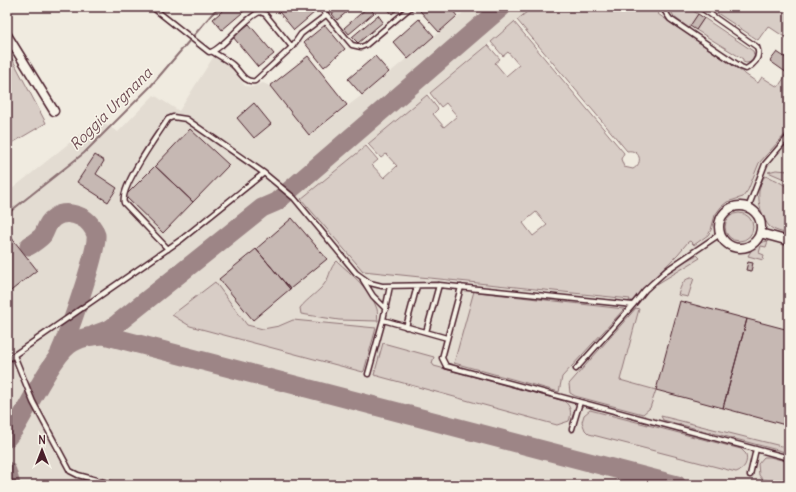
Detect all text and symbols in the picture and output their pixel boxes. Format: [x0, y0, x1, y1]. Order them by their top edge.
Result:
water label: Roggia Urgnana [65, 62, 157, 154]
north arrow [22, 430, 62, 470]
text: N [38, 433, 46, 447]

